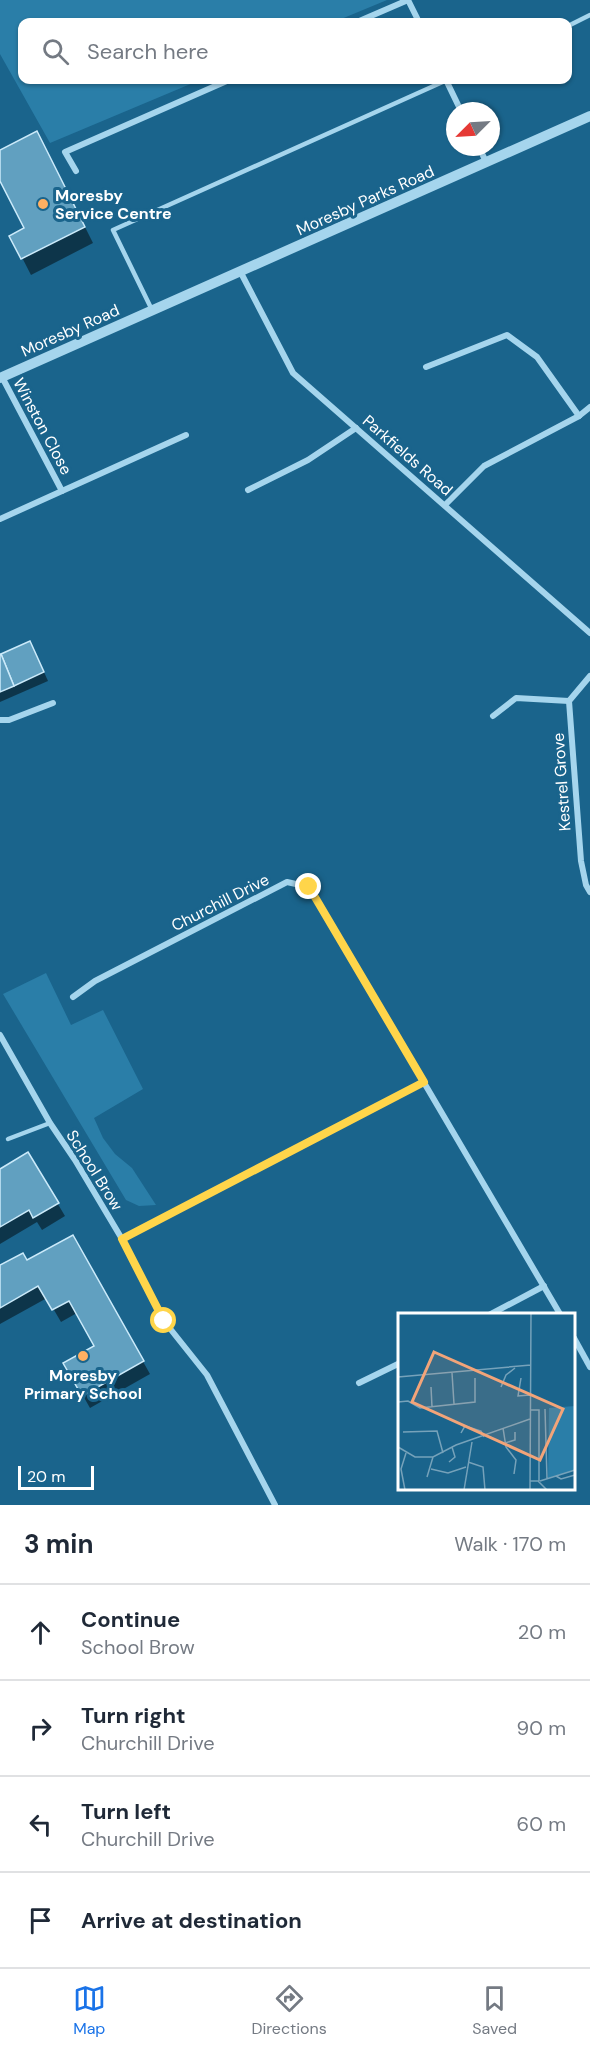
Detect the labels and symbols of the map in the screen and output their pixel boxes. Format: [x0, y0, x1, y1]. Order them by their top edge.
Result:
north arrow [446, 102, 500, 156]
street label: Moresby Parks Road [293, 161, 437, 240]
place label: Moresby Service Centre [55, 185, 172, 224]
marker: Moresby Service Centre [36, 197, 50, 211]
street label: Moresby Road [18, 299, 123, 361]
street label: Winston Close [8, 374, 77, 478]
street label: Parkfields Road [358, 410, 457, 500]
street label: Kestrel Grove [548, 732, 575, 832]
street label: Churchill Drive [168, 869, 273, 936]
route end [295, 873, 321, 899]
street label: School Brow [62, 1126, 128, 1214]
route start [150, 1307, 176, 1333]
inset map [398, 1313, 575, 1490]
marker: Moresby Primary School [76, 1349, 90, 1363]
place label: Moresby Primary School [24, 1365, 142, 1404]
scale bar [18, 1463, 94, 1490]

